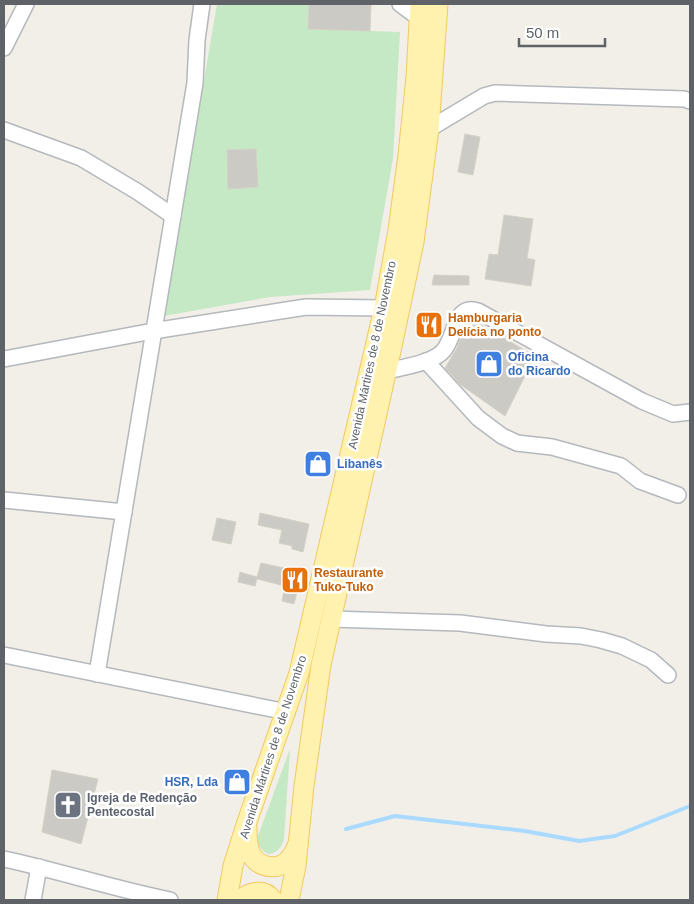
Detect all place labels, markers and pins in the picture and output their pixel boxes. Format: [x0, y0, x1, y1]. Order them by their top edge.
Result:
restaurant icon: Hamburgaria Delícia no ponto [414, 310, 444, 340]
place label: Hamburgaria Delícia no ponto [448, 311, 541, 339]
shop icon: Oficina do Ricardo [474, 349, 504, 379]
place label: Oficina do Ricardo [508, 350, 571, 378]
shop icon: Libanês [303, 449, 333, 479]
place label: Libanês [337, 457, 383, 471]
restaurant icon: Restaurante Tuko-Tuko [280, 565, 310, 595]
place label: Restaurante Tuko-Tuko [314, 566, 384, 594]
shop icon: HSR, Lda [222, 767, 252, 797]
place label: HSR, Lda [165, 775, 218, 789]
church icon: Igreja de Redenção Pentecostal [53, 790, 83, 820]
place label: Igreja de Redenção Pentecostal [87, 791, 197, 819]

